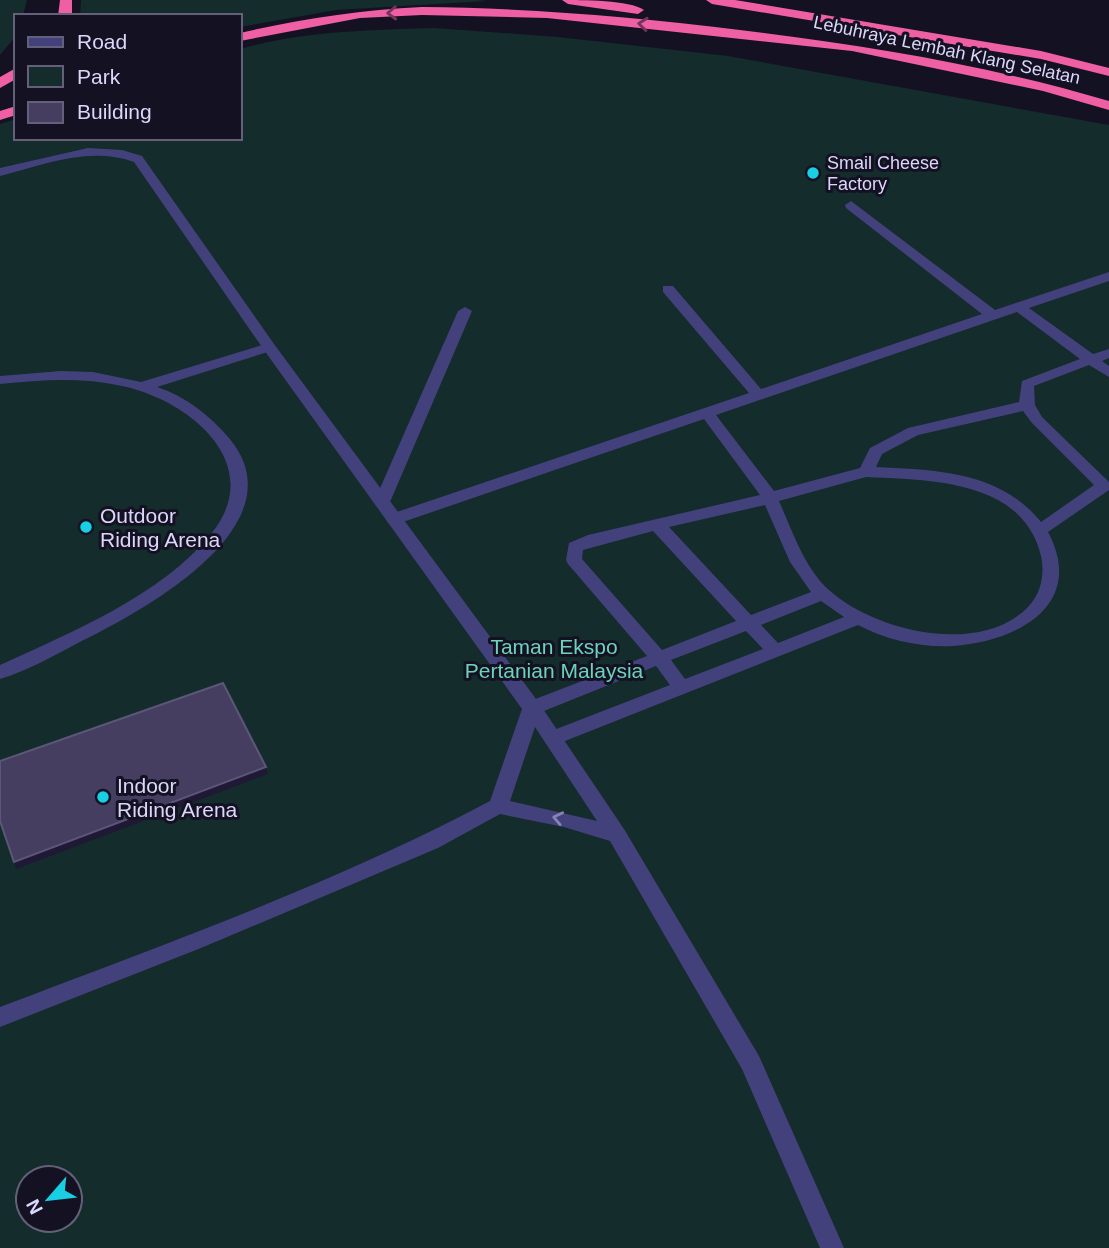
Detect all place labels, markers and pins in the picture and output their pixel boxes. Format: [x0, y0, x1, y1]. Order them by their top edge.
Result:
place label: Smail Cheese Factory [827, 153, 939, 194]
marker: Smail Cheese Factory [805, 165, 821, 181]
place label: Outdoor Riding Arena [100, 504, 221, 551]
marker: Outdoor Riding Arena [78, 519, 94, 535]
place label: Indoor Riding Arena [117, 774, 238, 821]
marker: Indoor Riding Arena [95, 789, 111, 805]

